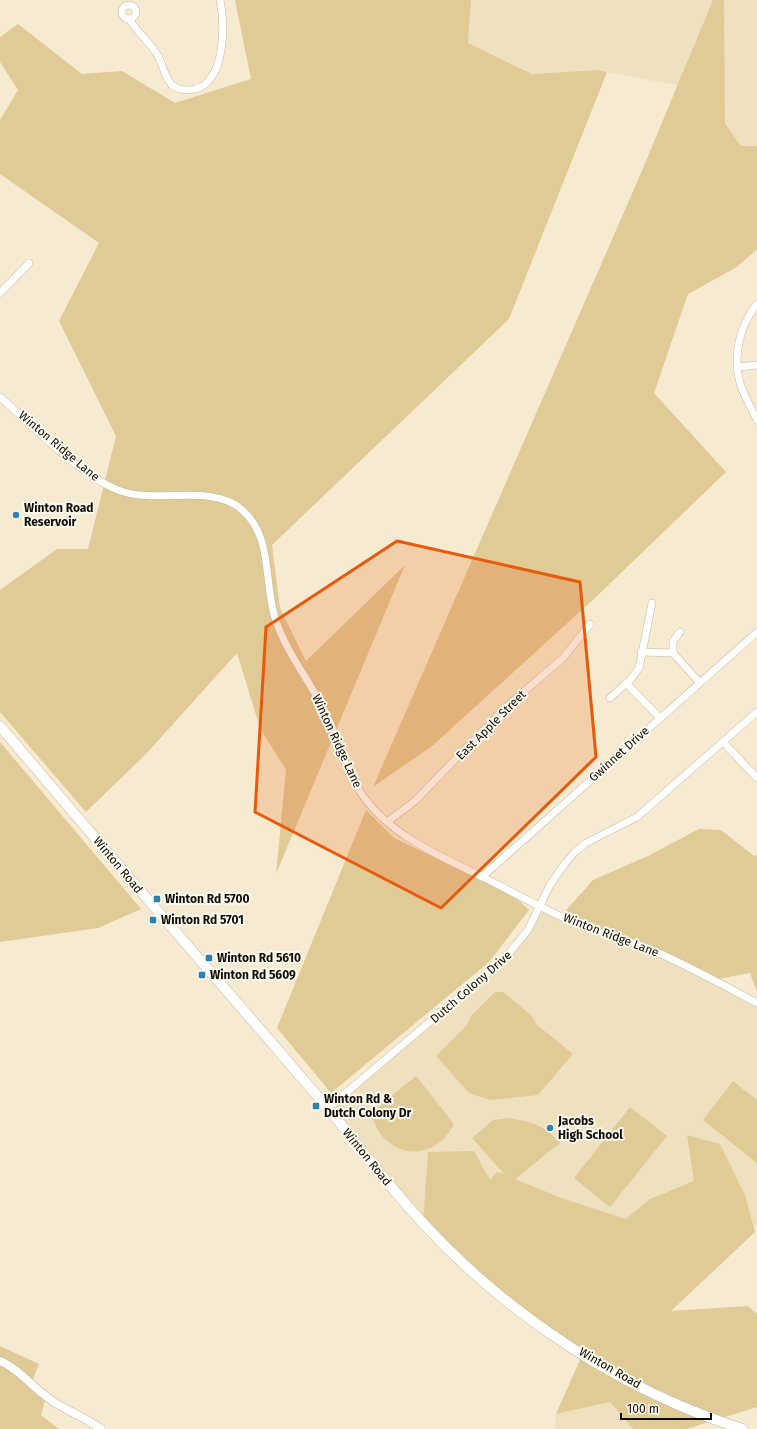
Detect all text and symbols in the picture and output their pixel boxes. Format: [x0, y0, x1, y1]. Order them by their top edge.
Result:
street label: Winton Ridge Lane [16, 408, 102, 484]
place label: Winton Road Reservoir [24, 501, 94, 529]
marker: Winton Road Reservoir [11, 510, 21, 520]
street label: East Apple Street [453, 687, 529, 763]
street label: Winton Ridge Lane [309, 692, 365, 790]
street label: Gwinnet Drive [586, 723, 652, 785]
street label: Winton Road [90, 834, 146, 896]
place label: Winton Rd 5700 [165, 892, 250, 906]
marker: Winton Rd 5700 [152, 894, 162, 904]
street label: Winton Ridge Lane [561, 910, 661, 960]
place label: Winton Rd 5701 [161, 913, 244, 927]
marker: Winton Rd 5701 [148, 915, 158, 925]
street label: Dutch Colony Drive [428, 948, 514, 1026]
place label: Winton Rd 5610 [217, 951, 301, 965]
marker: Winton Rd 5610 [204, 953, 214, 963]
place label: Winton Rd 5609 [210, 968, 296, 982]
marker: Winton Rd 5609 [197, 970, 207, 980]
place label: Winton Rd & Dutch Colony Dr [324, 1092, 412, 1120]
marker: Winton Rd & Dutch Colony Dr [311, 1101, 321, 1111]
place label: Jacobs High School [557, 1114, 623, 1142]
marker: Jacobs High School [545, 1123, 555, 1133]
street label: Winton Road [340, 1126, 394, 1188]
street label: Winton Road [576, 1345, 644, 1391]
scale bar [621, 1395, 711, 1421]
text: 100 m [627, 1402, 659, 1416]

